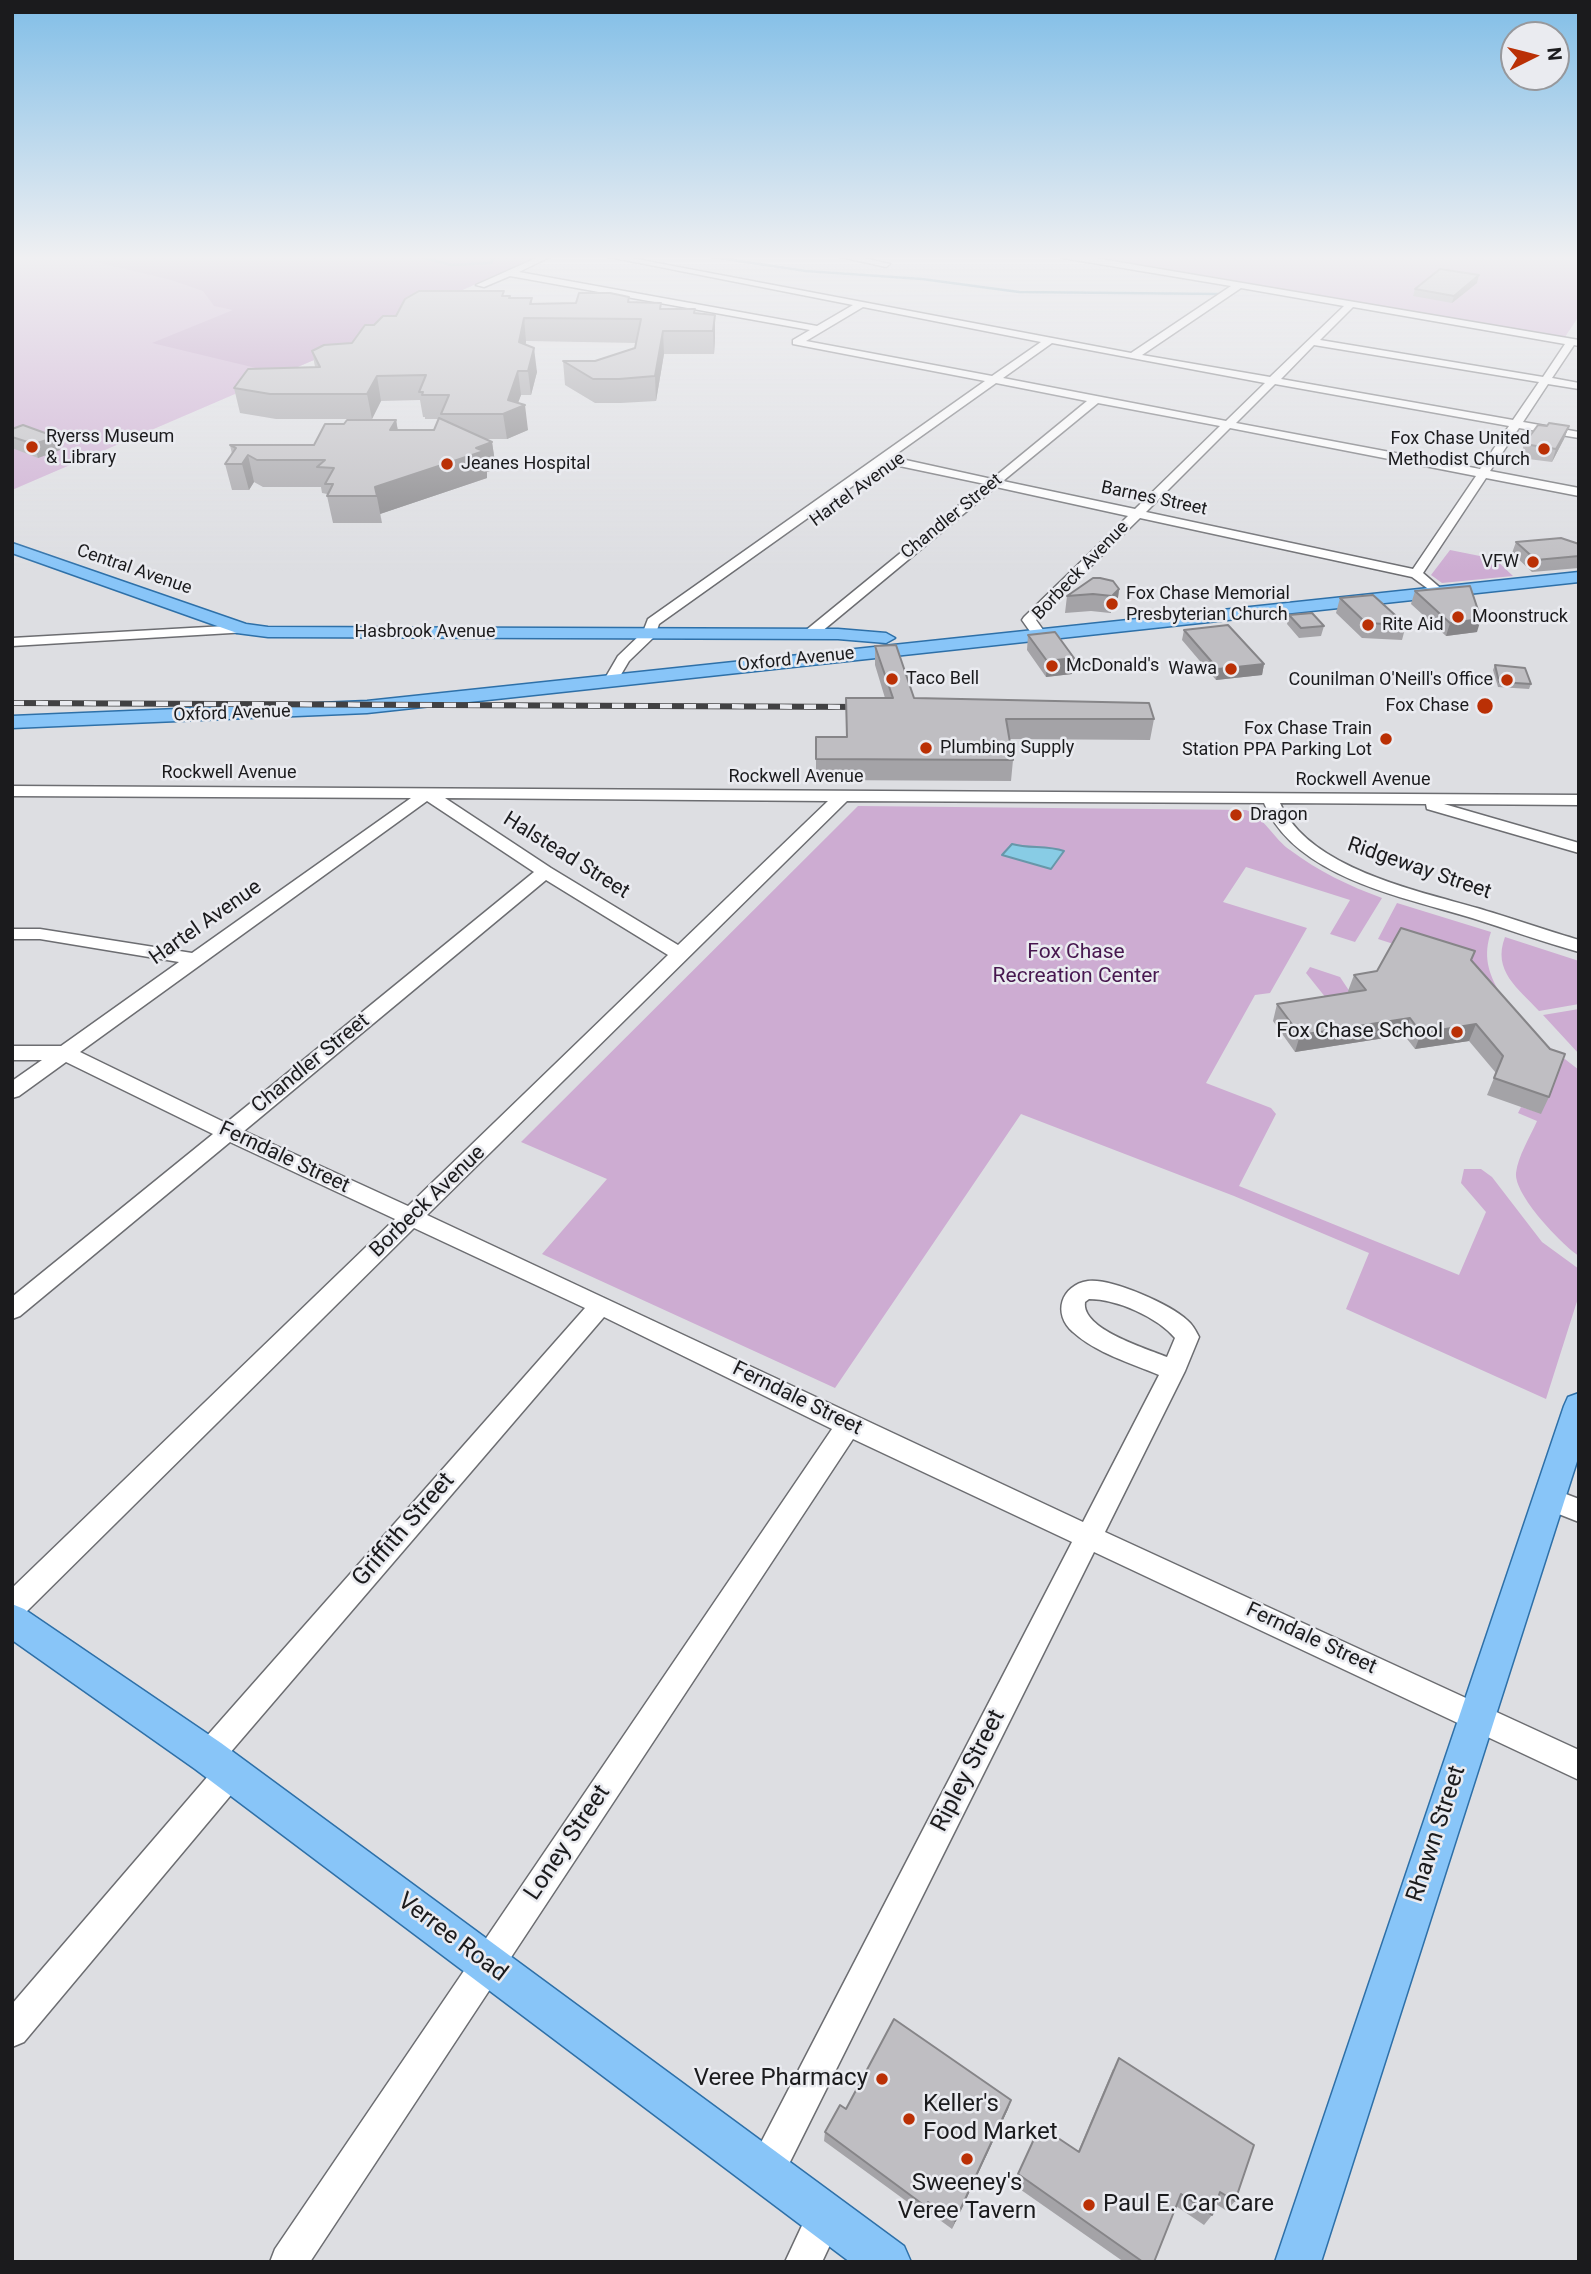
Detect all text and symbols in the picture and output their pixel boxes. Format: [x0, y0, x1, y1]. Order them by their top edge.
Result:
north arrow [1500, 21, 1570, 91]
text: N [1542, 46, 1567, 62]
place label: Ryerss Museum & Library [46, 426, 174, 468]
place label: Fox Chase United Methodist Church [1388, 428, 1530, 471]
marker: Ryerss Museum & Library [24, 439, 40, 455]
marker: Fox Chase United Methodist Church [1536, 441, 1552, 457]
street label: Hartel Avenue [806, 448, 910, 532]
place label: Jeanes Hospital [461, 453, 590, 475]
marker: Jeanes Hospital [439, 456, 455, 472]
street label: Chandler Street [897, 470, 1007, 564]
street label: Barnes Street [1099, 477, 1209, 521]
street label: Borbeck Avenue [1028, 517, 1134, 625]
street label: Central Avenue [74, 540, 194, 600]
place label: VFW [1482, 551, 1519, 573]
marker: VFW [1525, 554, 1541, 570]
place label: Fox Chase Memorial Presbyterian Church [1126, 583, 1290, 626]
marker: Fox Chase Memorial Presbyterian Church [1104, 596, 1120, 612]
place label: Moonstruck [1472, 606, 1568, 628]
marker: Moonstruck [1450, 609, 1466, 625]
place label: Rite Aid [1382, 614, 1444, 636]
marker: Rite Aid [1360, 617, 1376, 633]
street label: Hasbrook Avenue [355, 621, 495, 643]
street label: Oxford Avenue [737, 643, 855, 677]
place label: McDonald's [1066, 655, 1159, 677]
marker: McDonald's [1044, 658, 1060, 674]
place label: Wawa [1168, 658, 1217, 680]
marker: Wawa [1223, 661, 1239, 677]
place label: Taco Bell [906, 668, 979, 690]
place label: Counilman O'Neill's Office [1288, 669, 1493, 691]
marker: Taco Bell [884, 671, 900, 687]
marker: Counilman O'Neill's Office [1499, 672, 1515, 688]
place label: Fox Chase [1386, 695, 1469, 717]
marker: Fox Chase [1475, 696, 1495, 716]
street label: Oxford Avenue [173, 701, 291, 727]
place label: Fox Chase Train Station PPA Parking Lot [1182, 718, 1372, 760]
marker: Fox Chase Train Station PPA Parking Lot [1378, 731, 1394, 747]
place label: Plumbing Supply [940, 737, 1074, 759]
marker: Plumbing Supply [918, 740, 934, 756]
street label: Rockwell Avenue [161, 762, 297, 784]
street label: Rockwell Avenue [728, 766, 864, 788]
street label: Rockwell Avenue [1295, 769, 1431, 791]
place label: Dragon [1250, 804, 1308, 826]
street label: Halstead Street [498, 807, 634, 905]
marker: Dragon [1228, 807, 1244, 823]
street label: Ridgeway Street [1344, 833, 1494, 905]
street label: Hartel Avenue [145, 875, 267, 971]
park label: Fox Chase Recreation Center [993, 940, 1159, 990]
street label: Chandler Street [247, 1009, 375, 1119]
place label: Fox Chase School [1276, 1019, 1443, 1045]
marker: Fox Chase School [1449, 1024, 1465, 1040]
street label: Ferndale Street [215, 1117, 353, 1199]
street label: Borbeck Avenue [365, 1141, 491, 1263]
street label: Ferndale Street [728, 1357, 866, 1441]
street label: Griffith Street [347, 1467, 461, 1593]
street label: Ferndale Street [1242, 1598, 1380, 1680]
street label: Ripley Street [926, 1705, 1012, 1837]
street label: Rhawn Street [1401, 1762, 1473, 1906]
street label: Loney Street [519, 1780, 617, 1906]
street label: Verree Road [391, 1887, 513, 1989]
place label: Veree Pharmacy [694, 2065, 868, 2093]
marker: Veree Pharmacy [874, 2071, 890, 2087]
place label: Keller's Food Market [923, 2091, 1058, 2147]
marker: Keller's Food Market [901, 2111, 917, 2127]
marker: Sweeney's Veree Tavern [959, 2151, 975, 2167]
place label: Sweeney's Veree Tavern [898, 2170, 1036, 2226]
place label: Paul E. Car Care [1103, 2191, 1274, 2219]
marker: Paul E. Car Care [1081, 2197, 1097, 2213]

